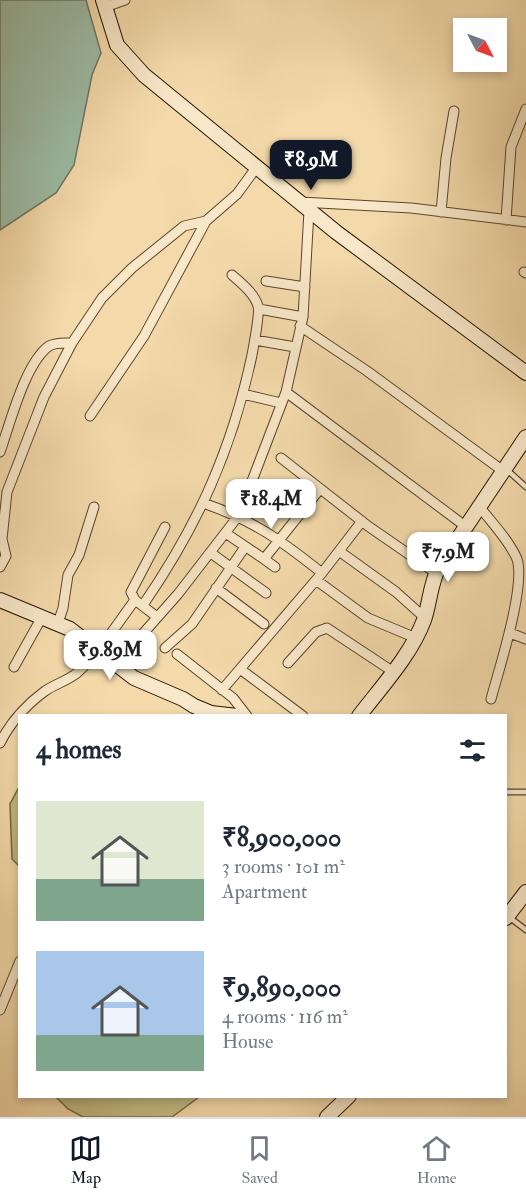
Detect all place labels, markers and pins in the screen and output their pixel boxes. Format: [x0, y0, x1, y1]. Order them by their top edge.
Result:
pin: ₹8.9M [269, 140, 353, 191]
pin: ₹18.4M [222, 479, 320, 530]
pin: ₹7.9M [406, 532, 490, 583]
pin: ₹9.89M [61, 630, 159, 681]

